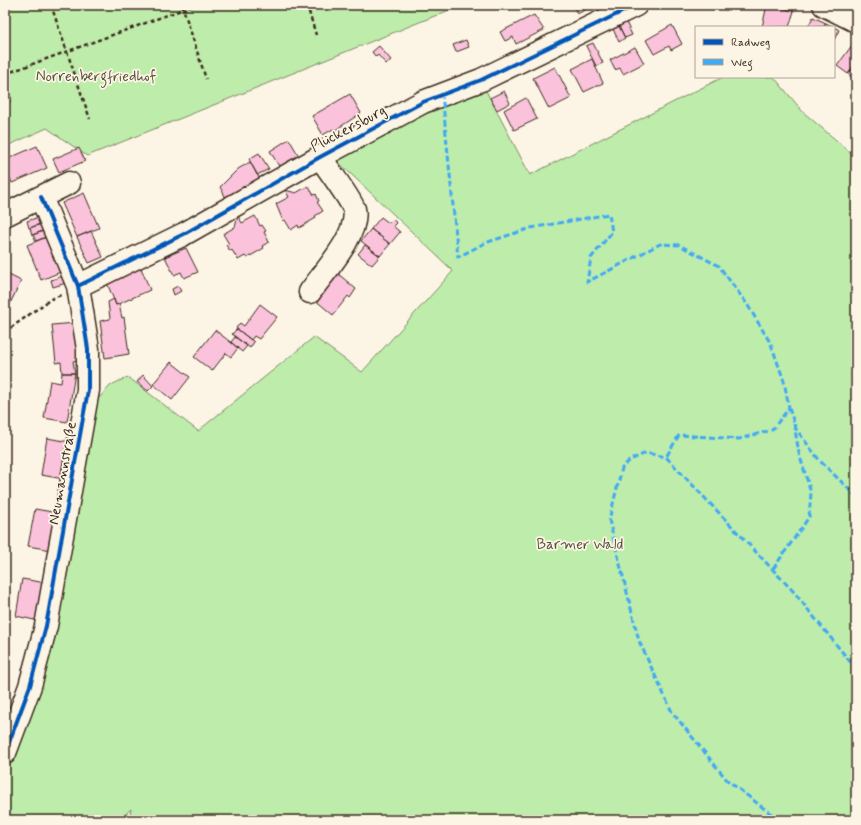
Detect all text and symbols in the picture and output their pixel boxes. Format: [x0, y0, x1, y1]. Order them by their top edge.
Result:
legend [695, 26, 835, 78]
text: Radweg [731, 35, 770, 51]
text: Weg [731, 55, 753, 72]
park label: Norrenbergfriedhof [36, 67, 156, 88]
street label: Plückersburg [307, 101, 390, 157]
street label: Neumannstraße [44, 420, 82, 526]
park label: Barmer Wald [537, 535, 624, 555]

